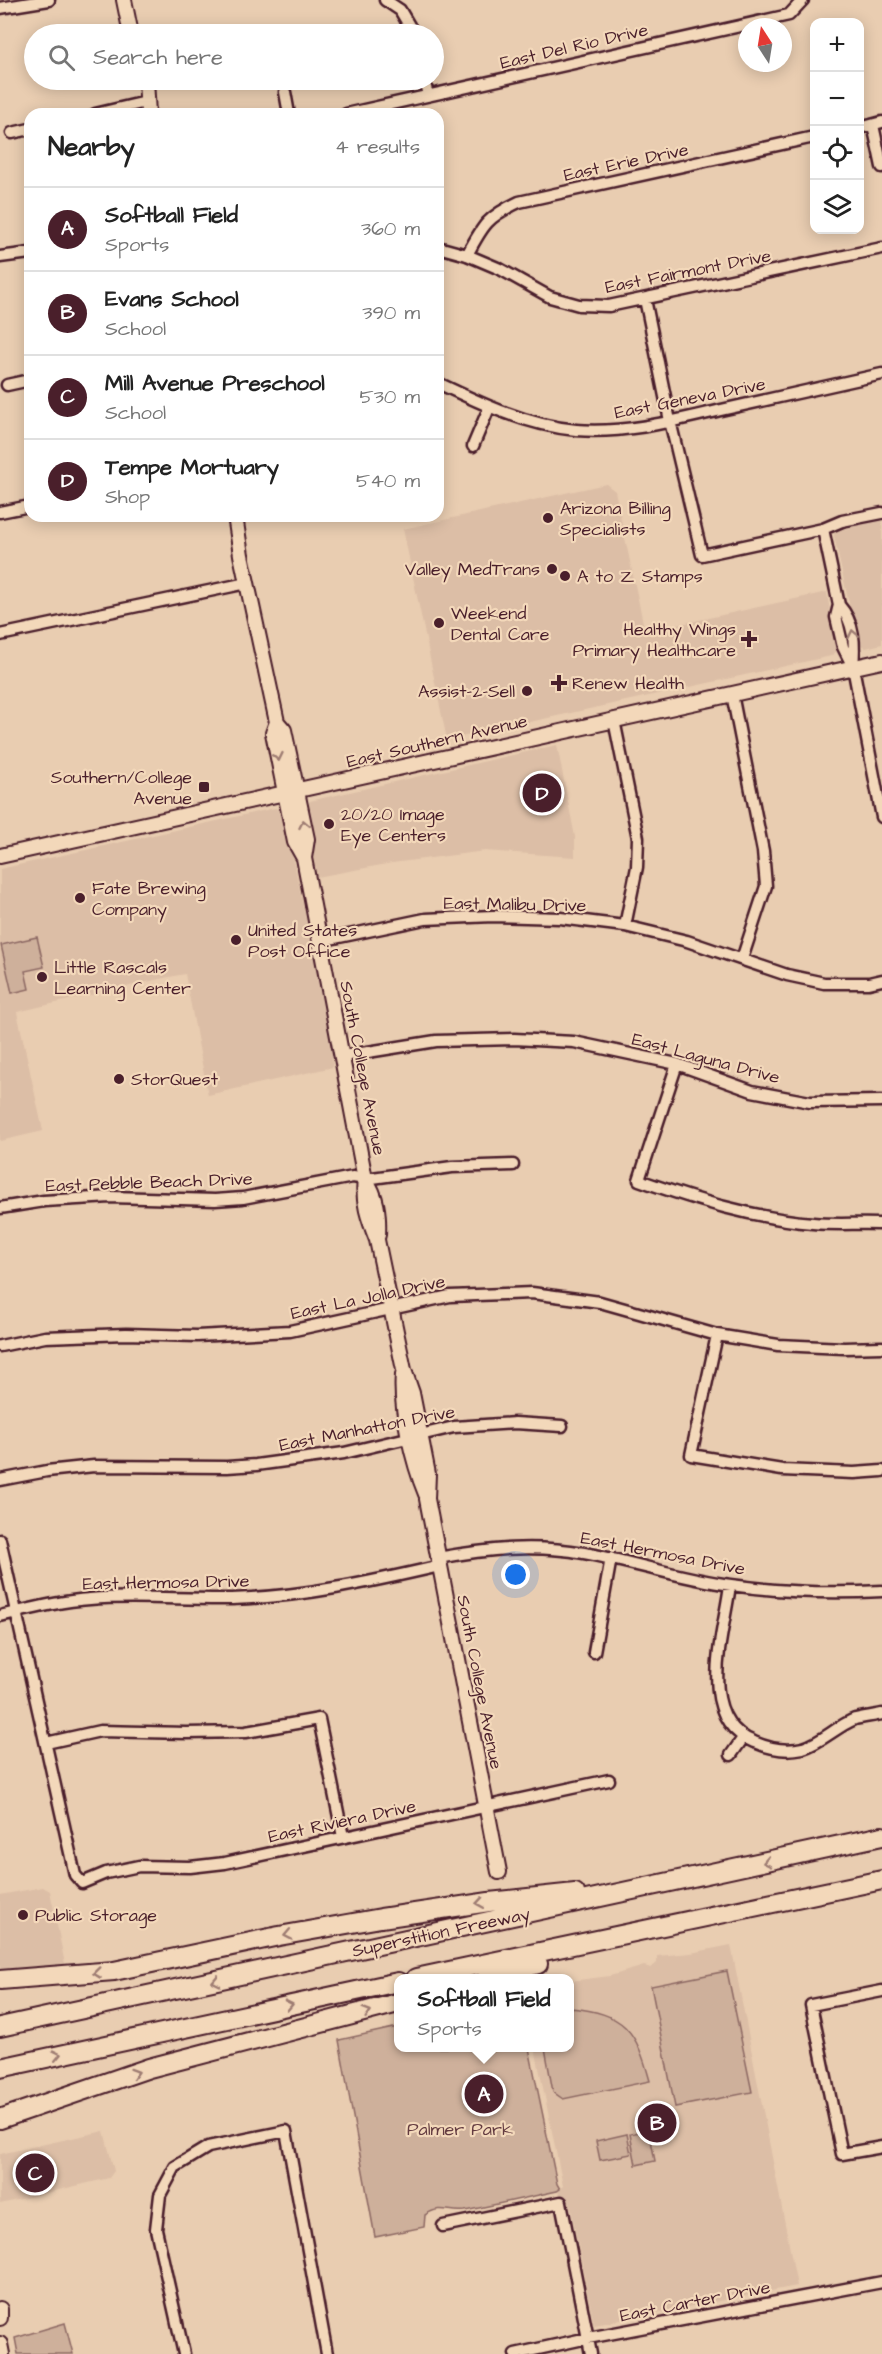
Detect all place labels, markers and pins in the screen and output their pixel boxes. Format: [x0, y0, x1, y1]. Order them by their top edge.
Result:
place label: Arizona Billing Specialists [560, 496, 671, 542]
marker: Arizona Billing Specialists [541, 511, 555, 525]
place label: Valley MedTrans [405, 557, 540, 583]
marker: Valley MedTrans [545, 562, 559, 576]
place label: A to Z Stamps [577, 564, 703, 589]
marker: A to Z Stamps [558, 569, 572, 583]
place label: Weekend Dental Care [451, 601, 550, 647]
marker: Weekend Dental Care [432, 616, 446, 630]
place label: Healthy Wings Primary Healthcare [573, 617, 736, 664]
marker: Healthy Wings Primary Healthcare [740, 630, 758, 648]
place label: Renew Health [572, 671, 684, 696]
marker: Renew Health [550, 674, 568, 692]
place label: Assist-2-Sell [418, 679, 515, 704]
marker: Assist-2-Sell [520, 684, 534, 698]
place label: Southern/College Avenue [51, 765, 192, 811]
pin: D [522, 770, 562, 816]
marker: Southern/College Avenue [197, 780, 211, 794]
place label: 20/20 Image Eye Centers [341, 802, 446, 849]
marker: 20/20 Image Eye Centers [322, 817, 336, 831]
place label: Fate Brewing Company [92, 876, 206, 923]
marker: Fate Brewing Company [73, 891, 87, 905]
place label: United States Post Office [248, 918, 357, 964]
marker: United States Post Office [229, 933, 243, 947]
place label: Little Rascals Learning Center [54, 955, 191, 1002]
marker: Little Rascals Learning Center [35, 970, 49, 984]
place label: StorQuest [131, 1067, 219, 1092]
marker: StorQuest [112, 1072, 126, 1086]
place label: Public Storage [35, 1903, 157, 1929]
marker: Public Storage [16, 1908, 30, 1922]
pin: A [464, 2072, 504, 2116]
pin: B [638, 2100, 676, 2146]
pin: C [15, 2150, 54, 2196]

